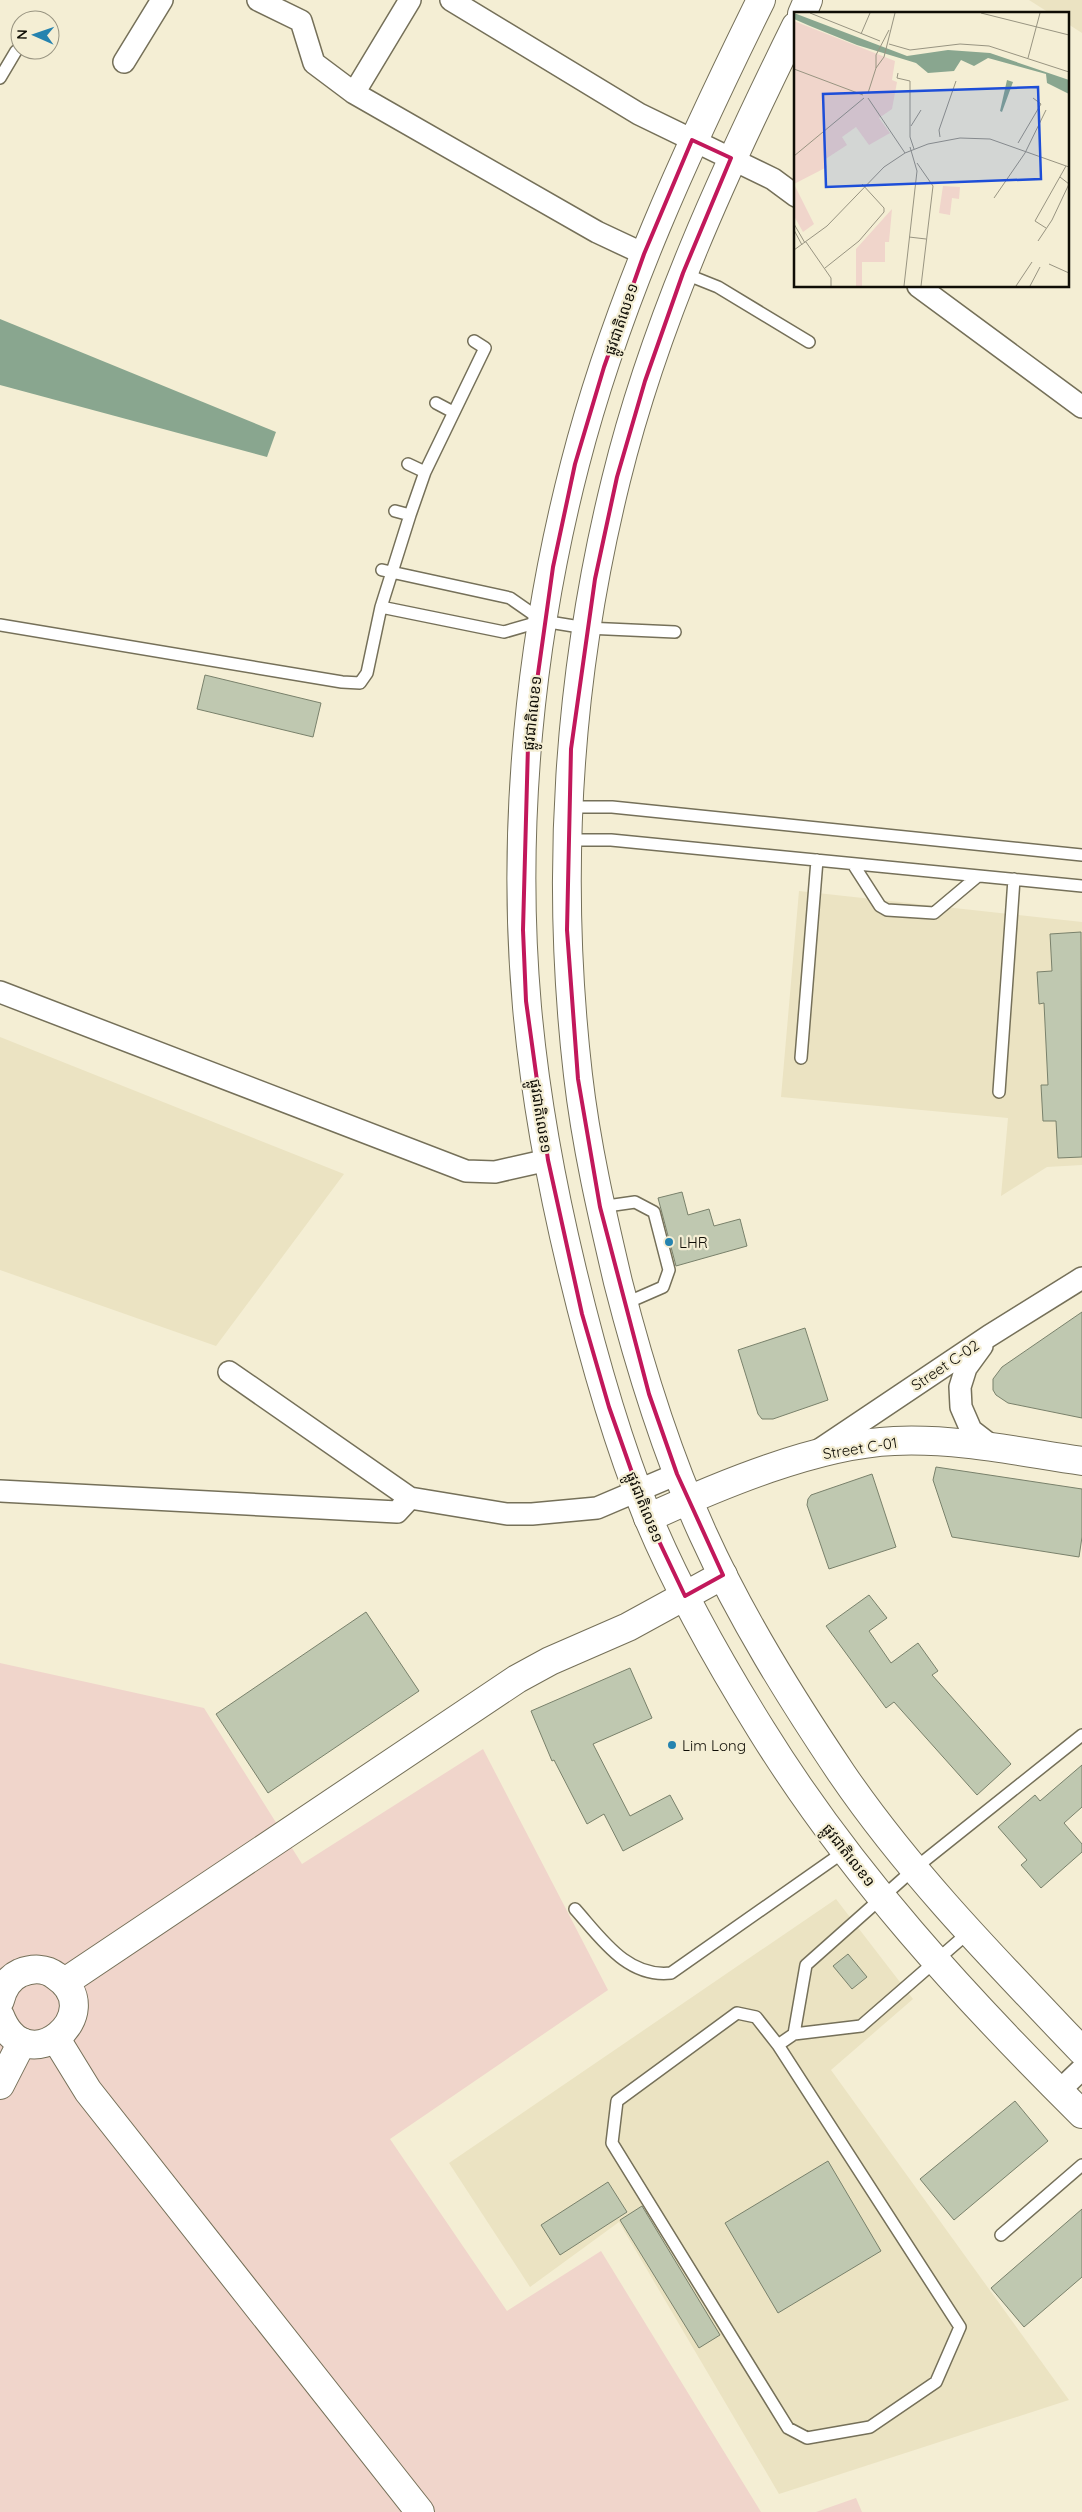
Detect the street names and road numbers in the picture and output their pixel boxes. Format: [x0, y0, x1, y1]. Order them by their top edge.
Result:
street label: ផ្លូវជាតិលេខ១ [600, 280, 646, 359]
street label: ផ្លូវជាតិលេខ១ [519, 675, 550, 752]
street label: ផ្លូវជាតិលេខ១ [521, 1077, 556, 1155]
street label: Street C-02 [907, 1335, 983, 1395]
street label: Street C-01 [821, 1433, 899, 1463]
street label: ផ្លូវជាតិលេខ១ [618, 1469, 668, 1547]
street label: ផ្លូវជាតិលេខ១ [815, 1820, 880, 1893]

